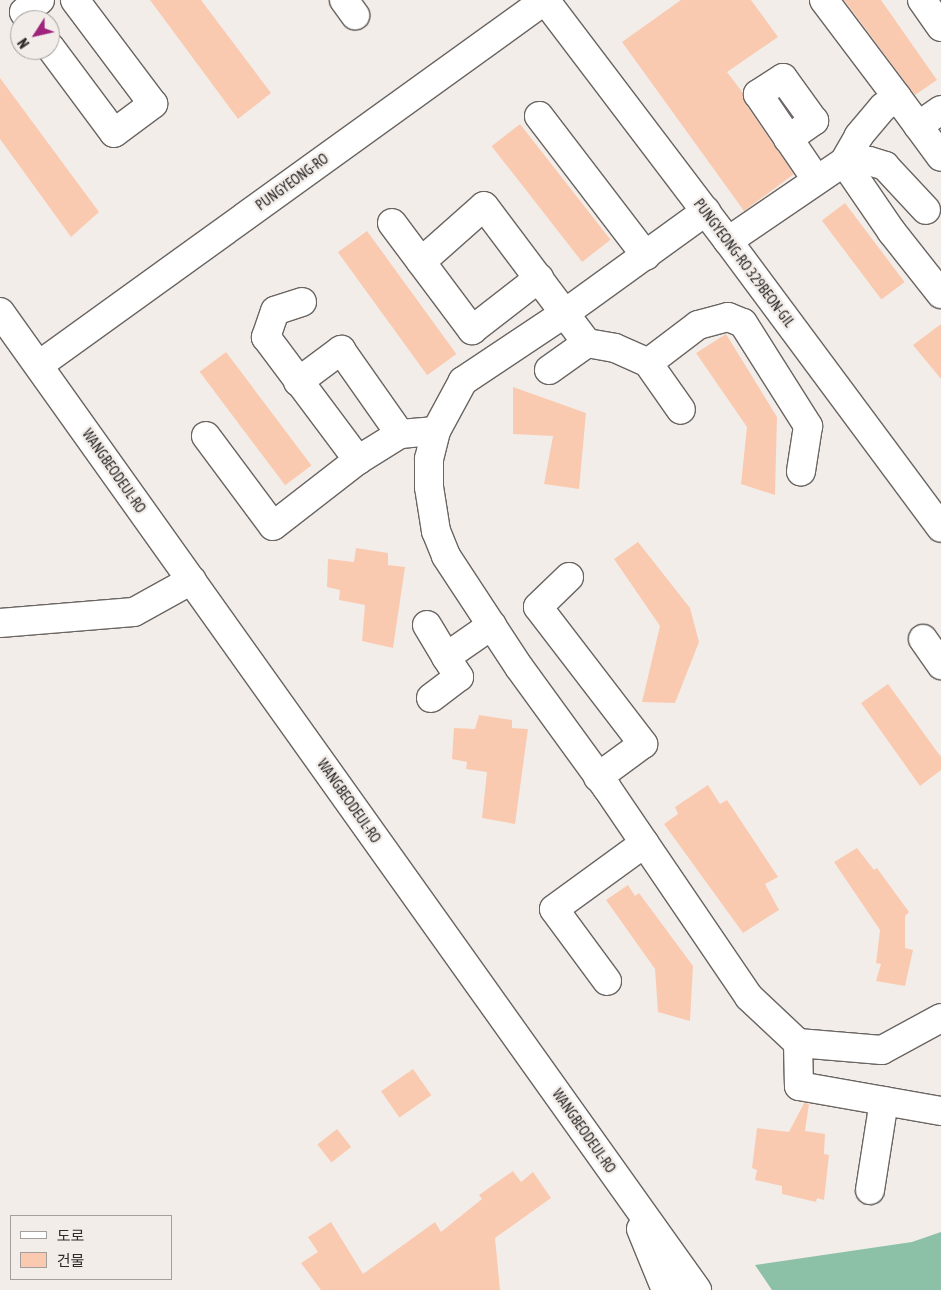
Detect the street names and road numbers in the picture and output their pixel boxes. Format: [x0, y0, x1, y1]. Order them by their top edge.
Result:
street label: PUNGYEONG-RO [253, 150, 331, 214]
street label: PUNGYEONG-RO 329BEON-GIL [690, 196, 798, 330]
street label: WANGBEODEUL-RO [79, 426, 149, 516]
street label: WANGBEODEUL-RO [314, 756, 384, 846]
street label: WANGBEODEUL-RO [549, 1086, 619, 1176]

